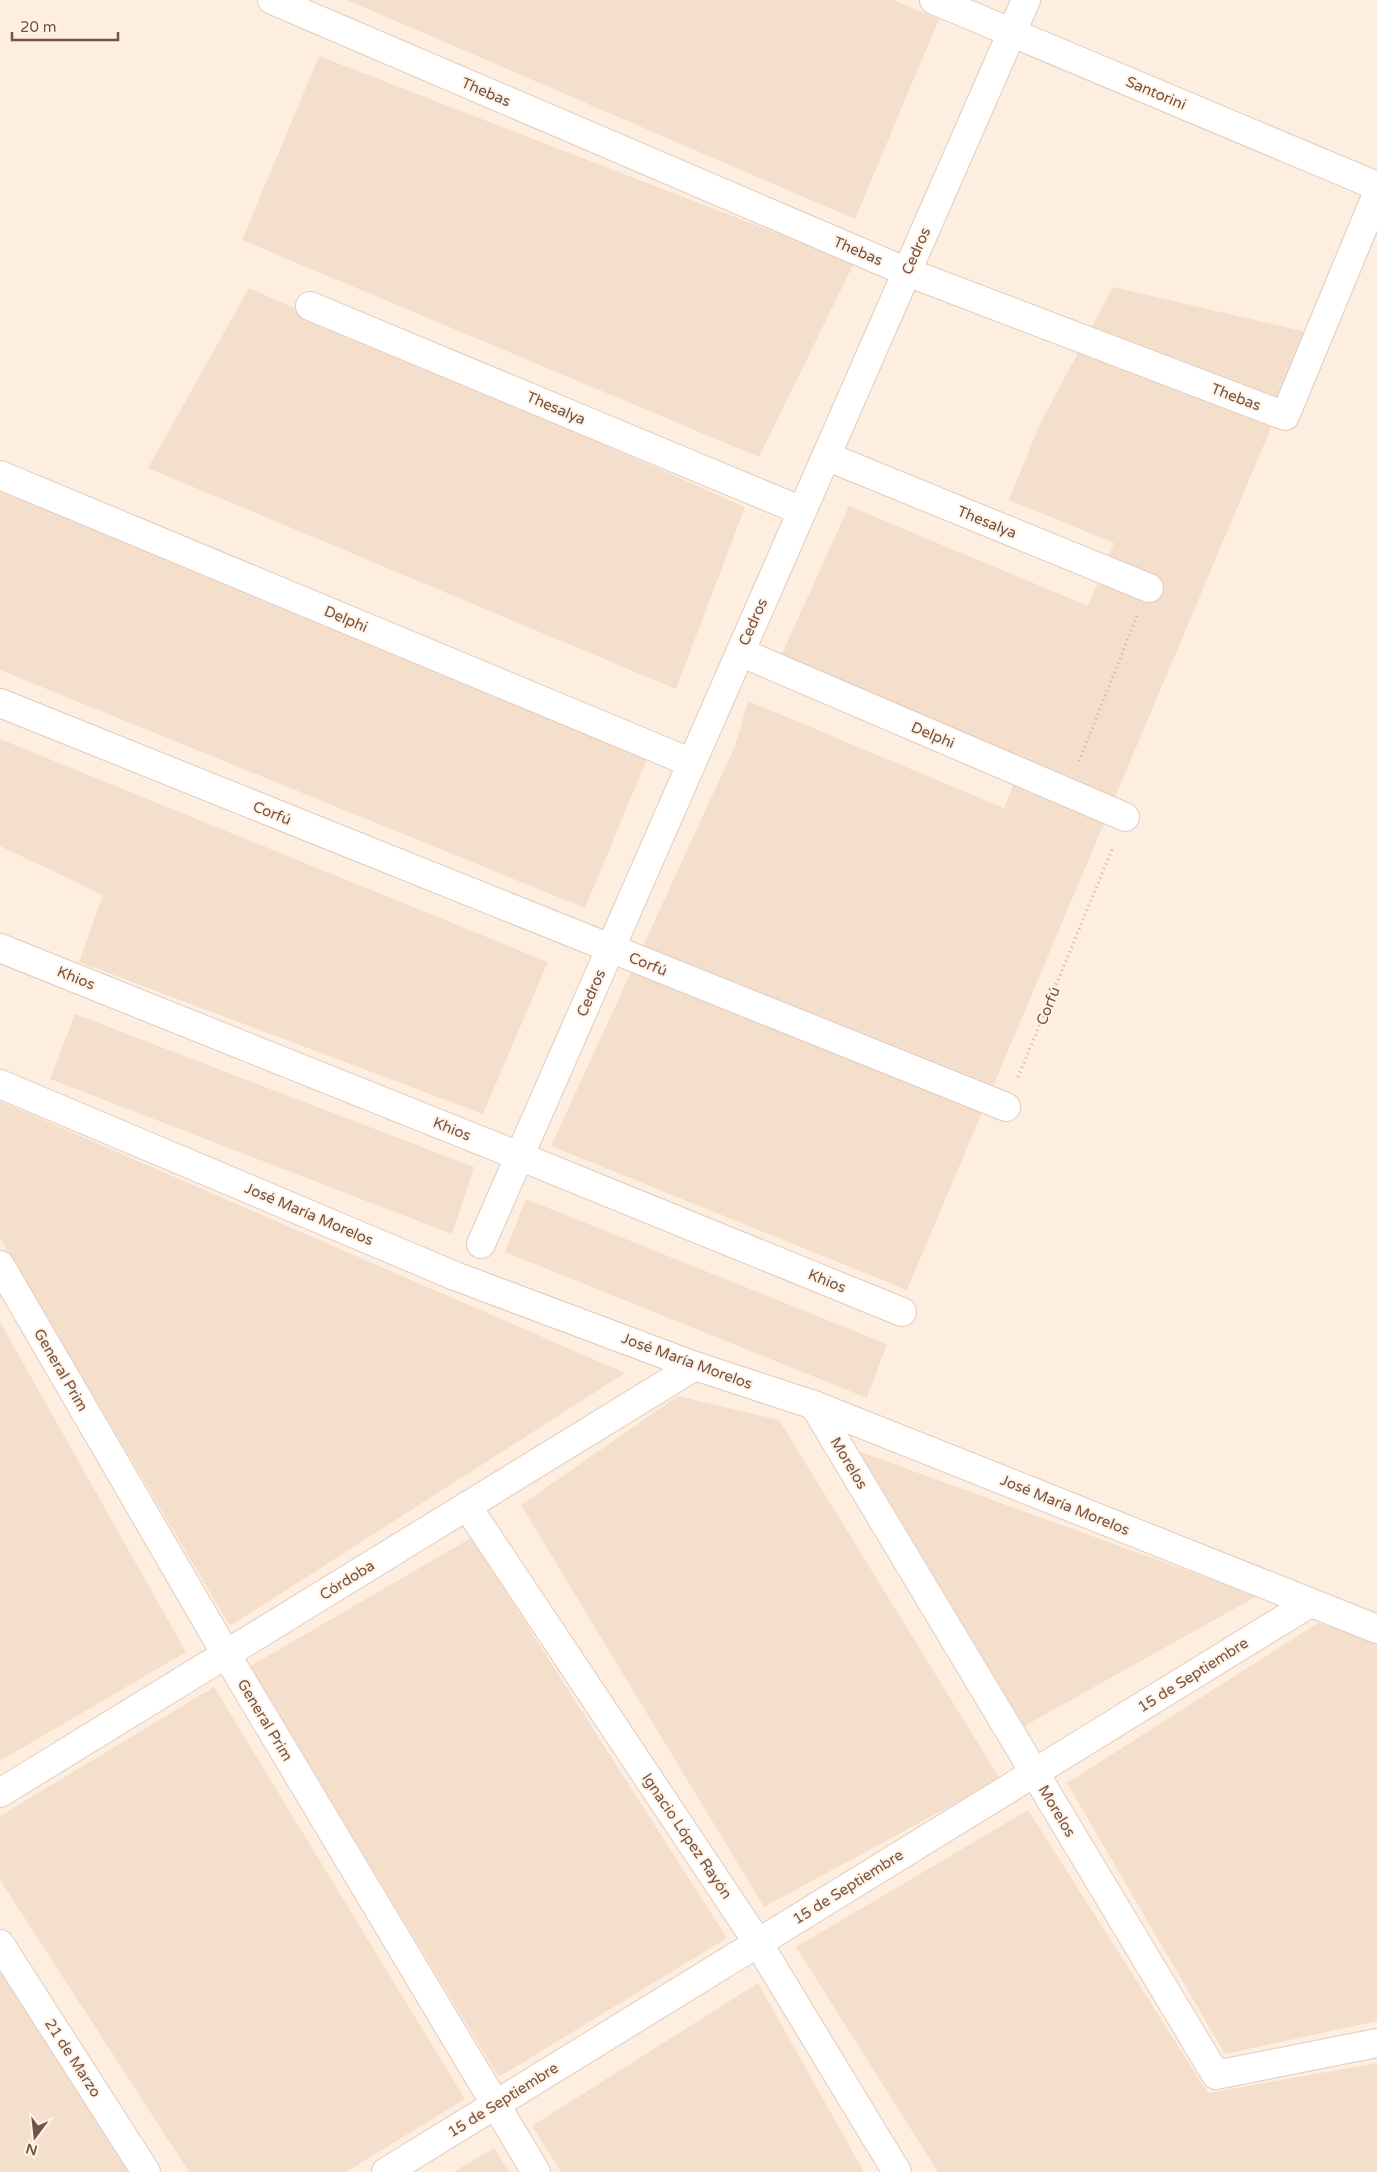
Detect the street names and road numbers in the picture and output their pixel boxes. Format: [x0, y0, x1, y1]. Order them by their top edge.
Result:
street label: Santorini [1123, 72, 1189, 114]
street label: Thebas [459, 74, 513, 110]
street label: Cedros [898, 225, 934, 277]
street label: Thebas [831, 233, 885, 269]
street label: Thebas [1209, 379, 1263, 415]
street label: Thesalya [524, 388, 588, 428]
street label: Thesalya [955, 502, 1019, 542]
street label: Cedros [735, 596, 771, 648]
street label: Delphi [322, 602, 370, 636]
street label: Delphi [909, 718, 957, 752]
street label: Corfú [250, 797, 294, 829]
street label: Corfú [626, 948, 670, 980]
street label: Khios [54, 962, 98, 994]
street label: Cedros [573, 967, 609, 1019]
street label: Corfú [1032, 984, 1064, 1028]
street label: Khios [430, 1113, 474, 1145]
street label: José María Morelos [242, 1179, 376, 1249]
street label: Khios [805, 1265, 849, 1297]
street label: General Prim [30, 1325, 92, 1415]
street label: José María Morelos [619, 1329, 755, 1393]
street label: Morelos [826, 1434, 872, 1492]
street label: José María Morelos [998, 1471, 1132, 1539]
street label: Córdoba [316, 1556, 378, 1604]
street label: 15 de Septiembre [1134, 1634, 1252, 1716]
street label: General Prim [233, 1676, 297, 1764]
street label: Ignacio López Rayón [638, 1770, 736, 1902]
street label: Morelos [1034, 1782, 1080, 1840]
street label: 15 de Septiembre [789, 1846, 907, 1928]
street label: 21 de Marzo [41, 2015, 105, 2101]
street label: 15 de Septiembre [444, 2059, 562, 2141]

